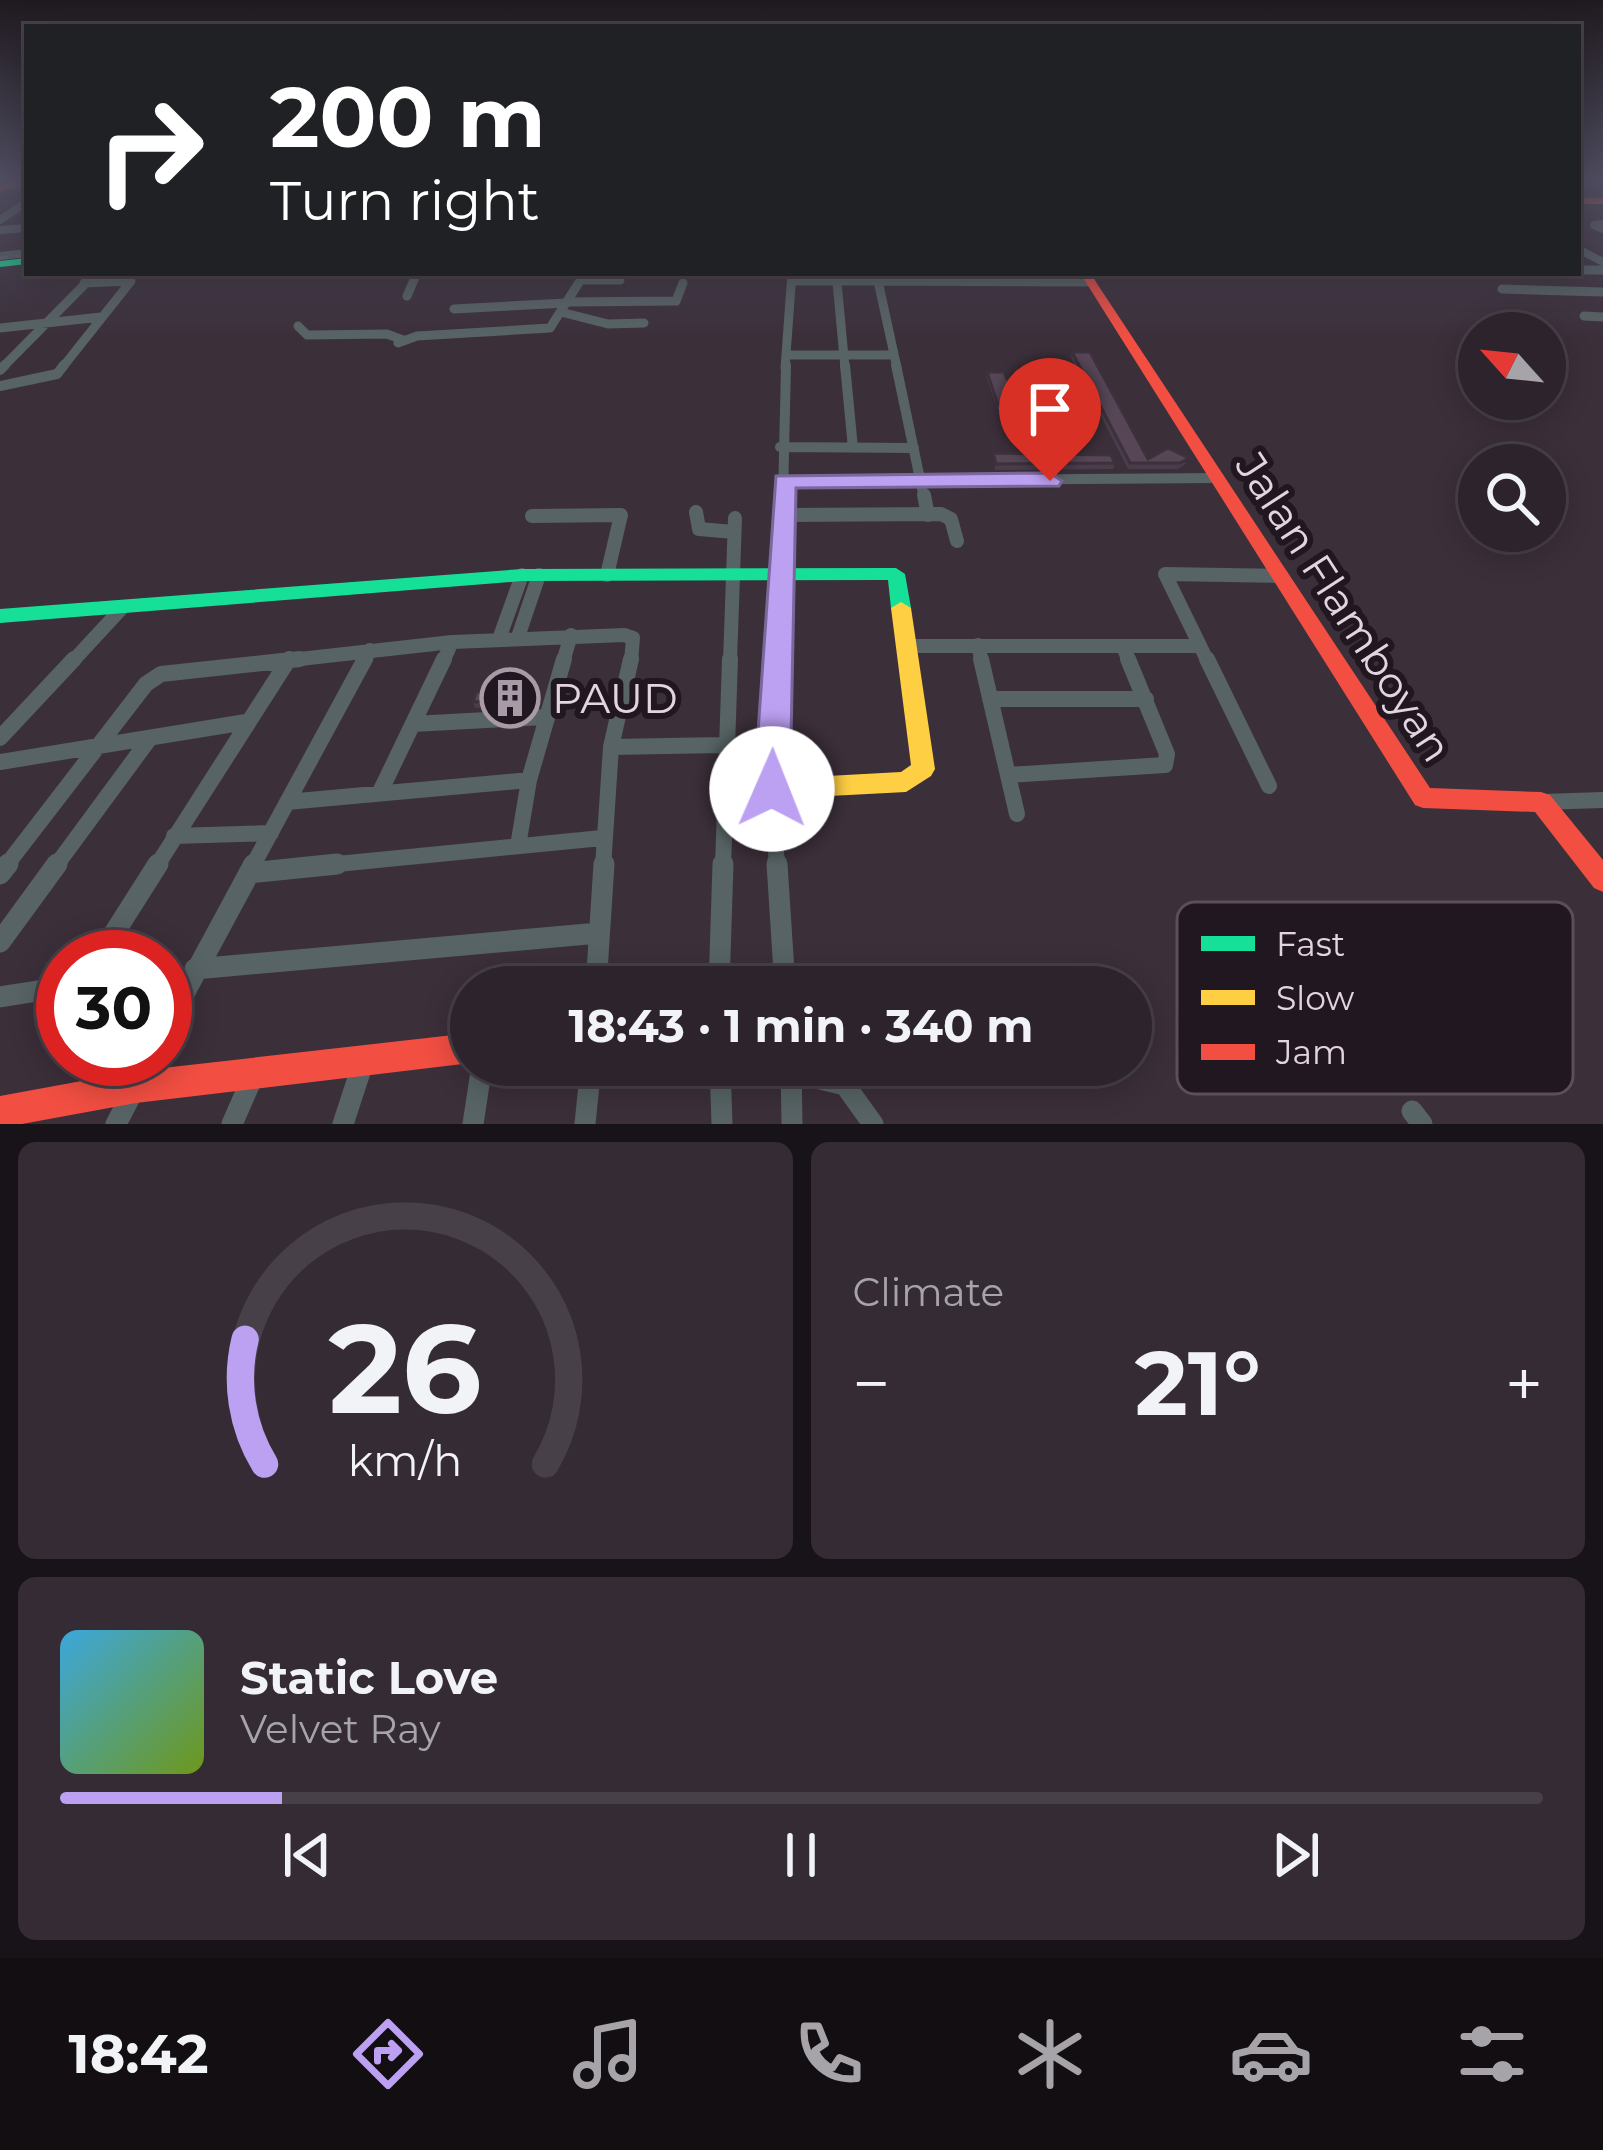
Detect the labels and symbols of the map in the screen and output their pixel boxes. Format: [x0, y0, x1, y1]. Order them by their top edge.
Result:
north arrow [1458, 312, 1566, 420]
pin [999, 358, 1101, 481]
street label: Jalan Flamboyan [1224, 442, 1463, 771]
building icon: PAUD [479, 667, 541, 729]
place label: PAUD [552, 672, 678, 724]
position arrow [709, 726, 835, 852]
legend [1177, 902, 1573, 1094]
text: Fast [1276, 924, 1345, 964]
speed limit sign: 30 [36, 930, 192, 1086]
text: Slow [1276, 978, 1354, 1018]
text: Jam [1275, 1032, 1347, 1072]

